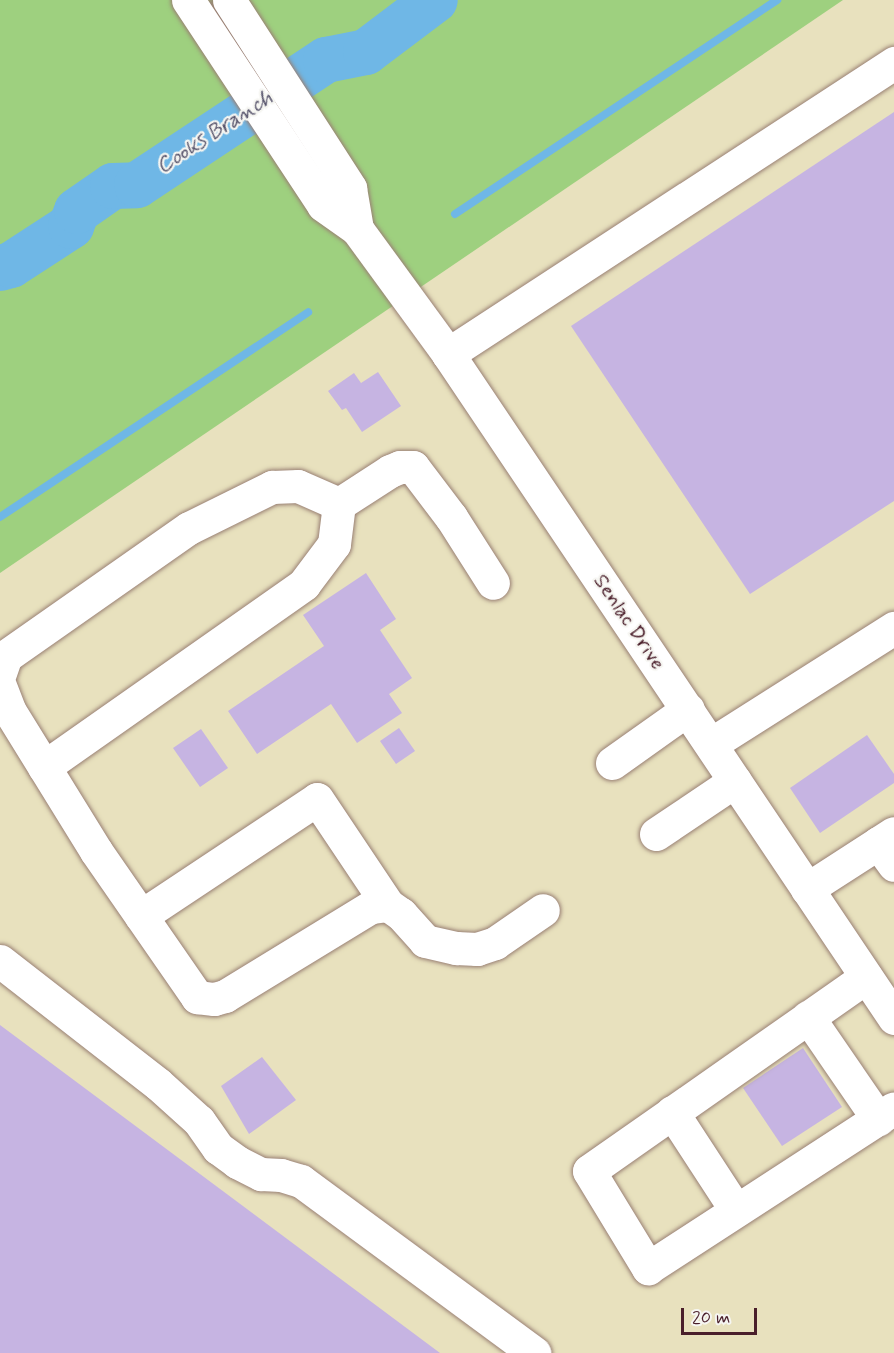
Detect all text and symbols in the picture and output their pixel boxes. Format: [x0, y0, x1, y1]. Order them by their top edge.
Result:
water label: Cooks Branch [152, 86, 278, 180]
street label: Senlac Drive [588, 570, 670, 674]
scale bar [684, 1296, 760, 1334]
text: 20 m [692, 1306, 730, 1330]

